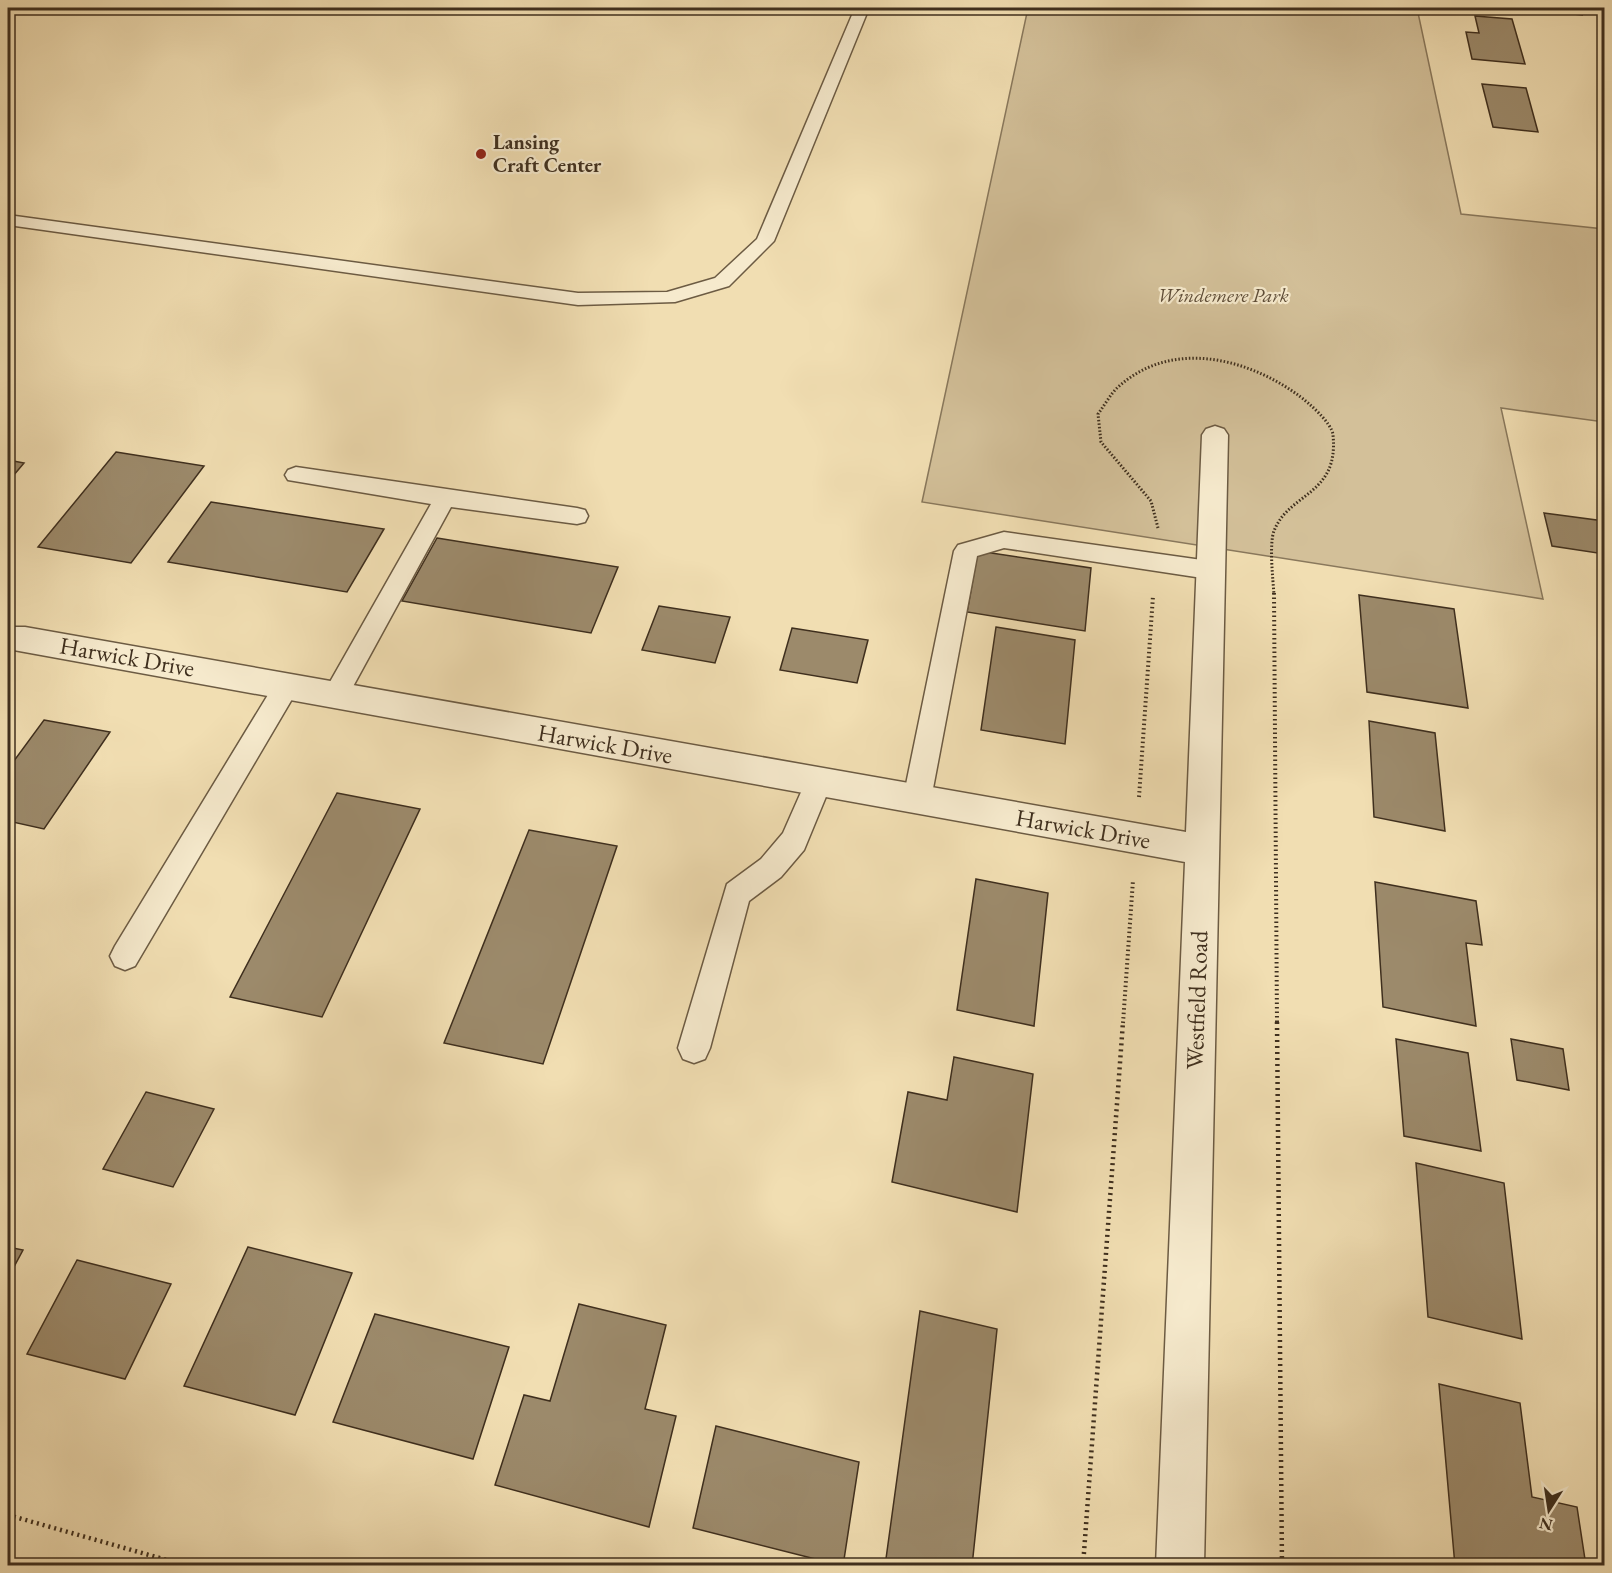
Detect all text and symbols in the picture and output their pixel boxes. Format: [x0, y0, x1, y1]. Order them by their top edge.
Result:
place label: Lansing Craft Center [493, 129, 602, 178]
marker: Lansing Craft Center [474, 147, 488, 161]
park label: Windemere Park [1157, 282, 1289, 308]
street label: Harwick Drive [57, 629, 197, 684]
street label: Harwick Drive [535, 716, 675, 771]
street label: Harwick Drive [1013, 801, 1153, 856]
street label: Westfield Road [1179, 929, 1214, 1070]
north arrow [1519, 1480, 1579, 1540]
text: N [1537, 1513, 1555, 1536]

